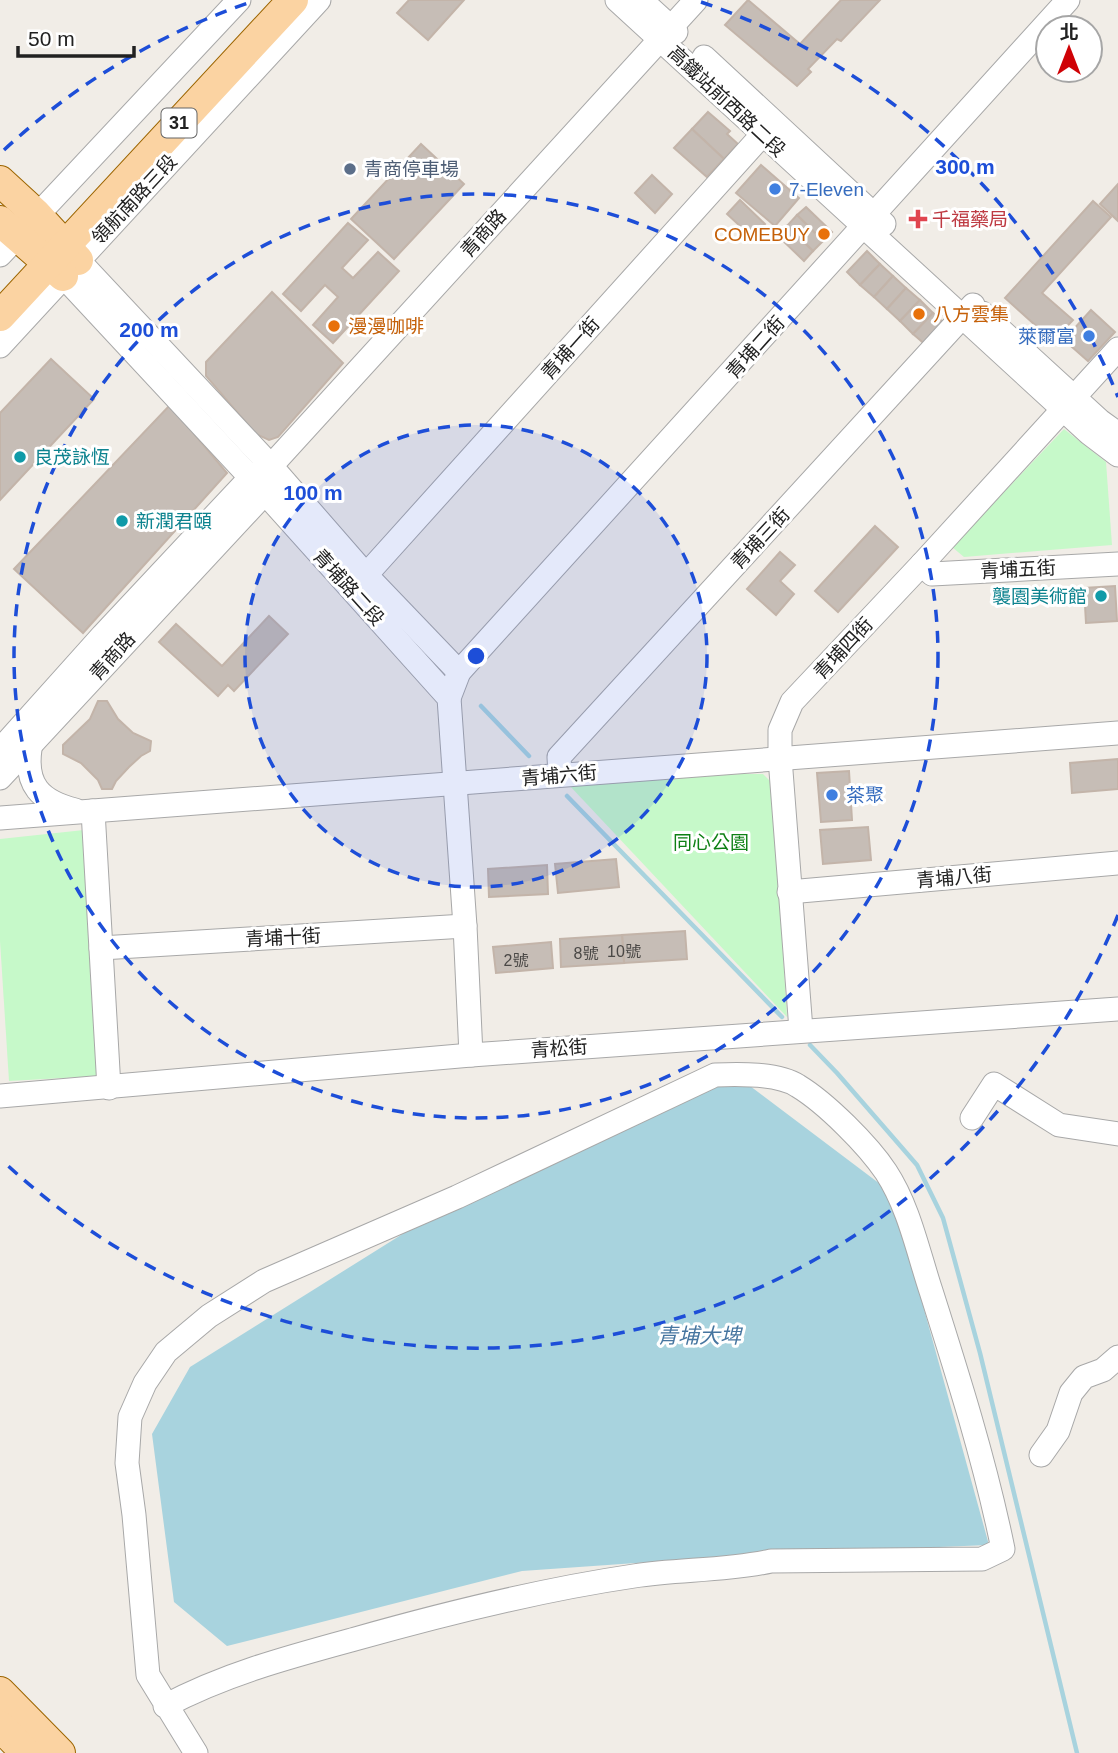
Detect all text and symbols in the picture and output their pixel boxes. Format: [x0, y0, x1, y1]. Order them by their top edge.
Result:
scale bar [18, 14, 133, 58]
north arrow [1034, 14, 1104, 84]
text: 北 [1059, 22, 1079, 43]
text: 50 m [28, 27, 75, 50]
street label: 高鐵站前西路二段 [664, 42, 789, 161]
road number: 31 [162, 109, 196, 138]
street label: 領航南路三段 [88, 150, 181, 248]
text: 300 m [935, 155, 995, 178]
place label: 青商停車場 [364, 159, 459, 180]
marker: 青商停車場 [342, 161, 358, 177]
place label: 7-Eleven [789, 179, 864, 200]
marker: 7-Eleven [767, 181, 783, 197]
street label: 青商路 [456, 205, 510, 262]
place label: 千福藥局 [932, 209, 1008, 230]
marker: 千福藥局 [910, 211, 926, 227]
place label: COMEBUY [714, 224, 810, 245]
marker: COMEBUY [816, 226, 832, 242]
place label: 八方雲集 [933, 304, 1009, 325]
marker: 八方雲集 [911, 306, 927, 322]
street label: 青埔二街 [722, 312, 789, 383]
street label: 青埔一街 [537, 313, 604, 384]
place label: 漫漫咖啡 [348, 316, 424, 337]
text: 200 m [119, 318, 179, 341]
marker: 漫漫咖啡 [326, 318, 342, 334]
place label: 萊爾富 [1018, 326, 1075, 347]
marker: 萊爾富 [1081, 328, 1097, 344]
place label: 良茂詠恆 [34, 447, 110, 468]
marker: 良茂詠恆 [12, 449, 28, 465]
text: 100 m [283, 481, 343, 504]
street label: 青埔三街 [727, 503, 794, 573]
place label: 新潤君頤 [136, 511, 212, 532]
marker: 新潤君頤 [114, 513, 130, 529]
street label: 青埔路二段 [309, 545, 388, 630]
street label: 青埔五街 [980, 557, 1057, 582]
place label: 襲園美術館 [992, 586, 1087, 607]
marker: 襲園美術館 [1093, 588, 1109, 604]
street label: 青埔四街 [810, 613, 877, 683]
street label: 青商路 [85, 628, 139, 685]
centre of rings [464, 644, 488, 668]
street label: 青埔六街 [520, 762, 598, 789]
place label: 茶聚 [846, 785, 884, 806]
marker: 茶聚 [824, 787, 840, 803]
park label: 同心公園 [673, 832, 749, 853]
street label: 青埔八街 [915, 864, 993, 891]
street label: 青埔十街 [245, 925, 322, 950]
house number: 10號 [607, 943, 641, 960]
house number: 8號 [574, 945, 598, 962]
house number: 2號 [504, 952, 528, 969]
street label: 青松街 [530, 1036, 588, 1061]
water label: 青埔大埤 [657, 1324, 744, 1347]

